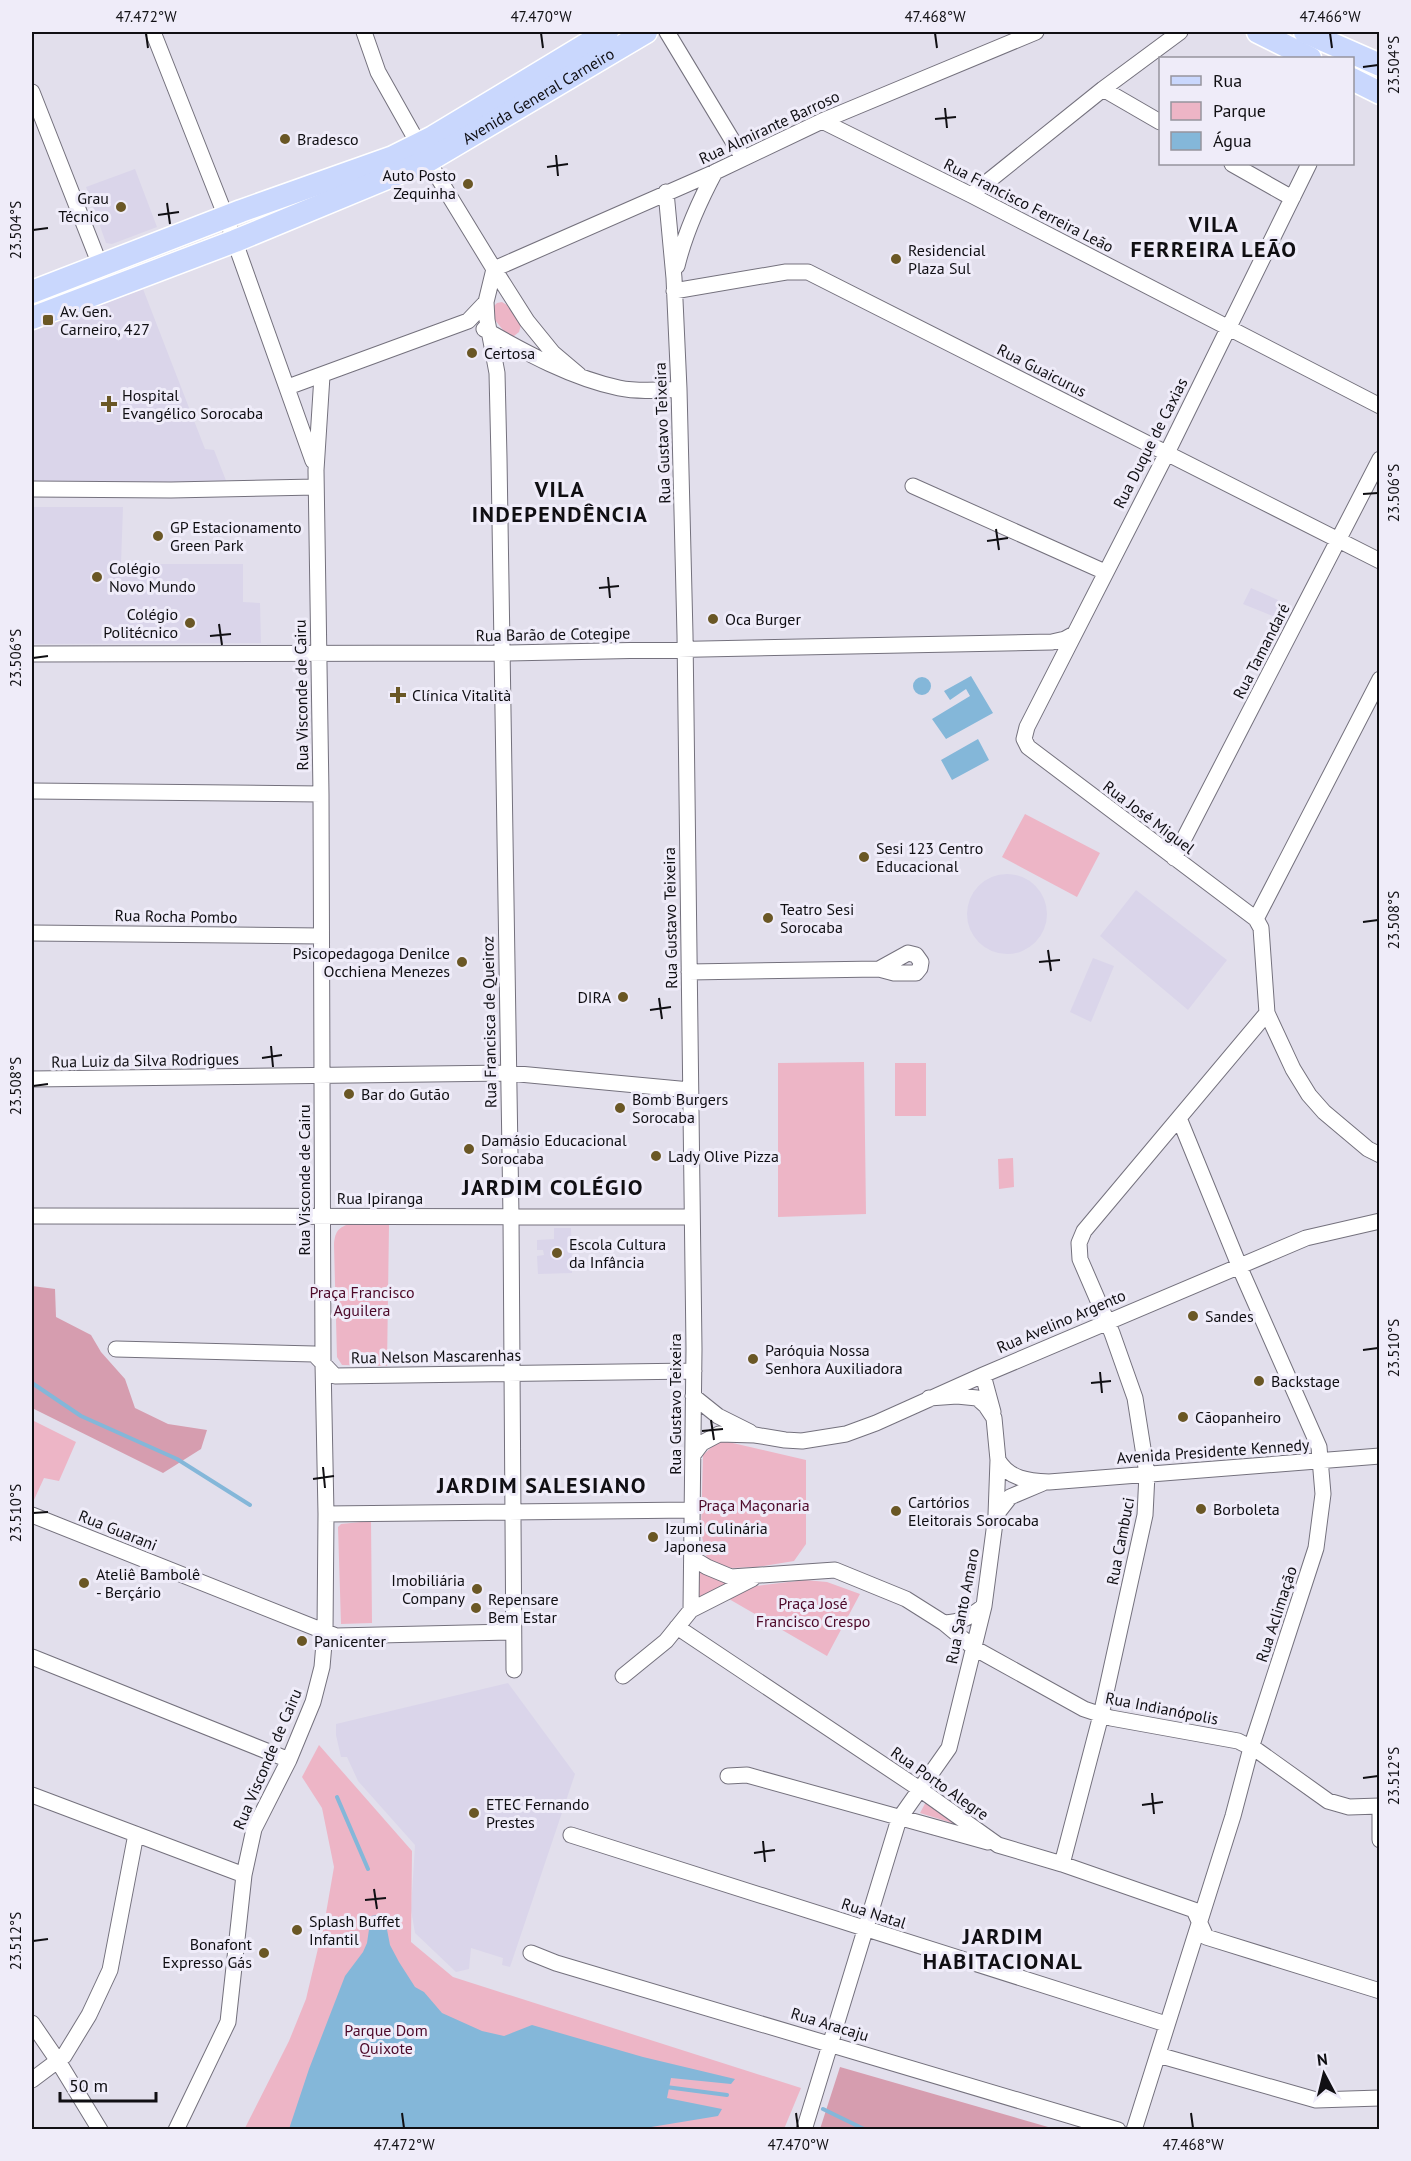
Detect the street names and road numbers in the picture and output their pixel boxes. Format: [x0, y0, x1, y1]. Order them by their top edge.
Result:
street label: Avenida General Carneiro [459, 43, 618, 149]
street label: Rua Almirante Barroso [696, 86, 842, 168]
street label: Rua Francisco Ferreira Leão [941, 153, 1117, 257]
street label: Rua Guaicurus [994, 339, 1090, 401]
street label: Rua Gustavo Teixeira [650, 362, 674, 504]
street label: Rua Duque de Caxias [1108, 374, 1192, 512]
street label: Rua Tamandaré [1228, 600, 1294, 702]
street label: Rua Visconde de Cairu [290, 619, 312, 771]
street label: Rua Barão de Cotegipe [475, 623, 631, 645]
street label: Rua José Miguel [1099, 776, 1199, 858]
street label: Rua Gustavo Teixeira [659, 847, 681, 989]
street label: Rua Rocha Pombo [114, 905, 238, 927]
street label: Rua Francisca de Queiroz [477, 936, 501, 1108]
street label: Rua Luiz da Silva Rodrigues [51, 1048, 239, 1072]
street label: Rua Visconde de Cairu [294, 1104, 314, 1256]
street label: Rua Ipiranga [337, 1188, 423, 1208]
street label: Rua Avelino Argento [993, 1285, 1129, 1357]
street label: Rua Gustavo Teixeira [665, 1333, 685, 1475]
street label: Rua Nelson Mascarenhas [351, 1345, 522, 1367]
street label: Avenida Presidente Kennedy [1116, 1434, 1311, 1468]
street label: Rua Cambuci [1102, 1496, 1138, 1586]
street label: Rua Guarani [76, 1505, 160, 1555]
street label: Rua Santo Amaro [941, 1547, 983, 1665]
street label: Rua Aclimação [1251, 1564, 1301, 1664]
street label: Rua Visconde de Cairu [228, 1686, 306, 1832]
street label: Rua Indianópolis [1104, 1687, 1220, 1729]
street label: Rua Porto Alegre [887, 1742, 993, 1824]
street label: Rua Natal [839, 1893, 909, 1933]
street label: Rua Aracaju [789, 2003, 871, 2045]

